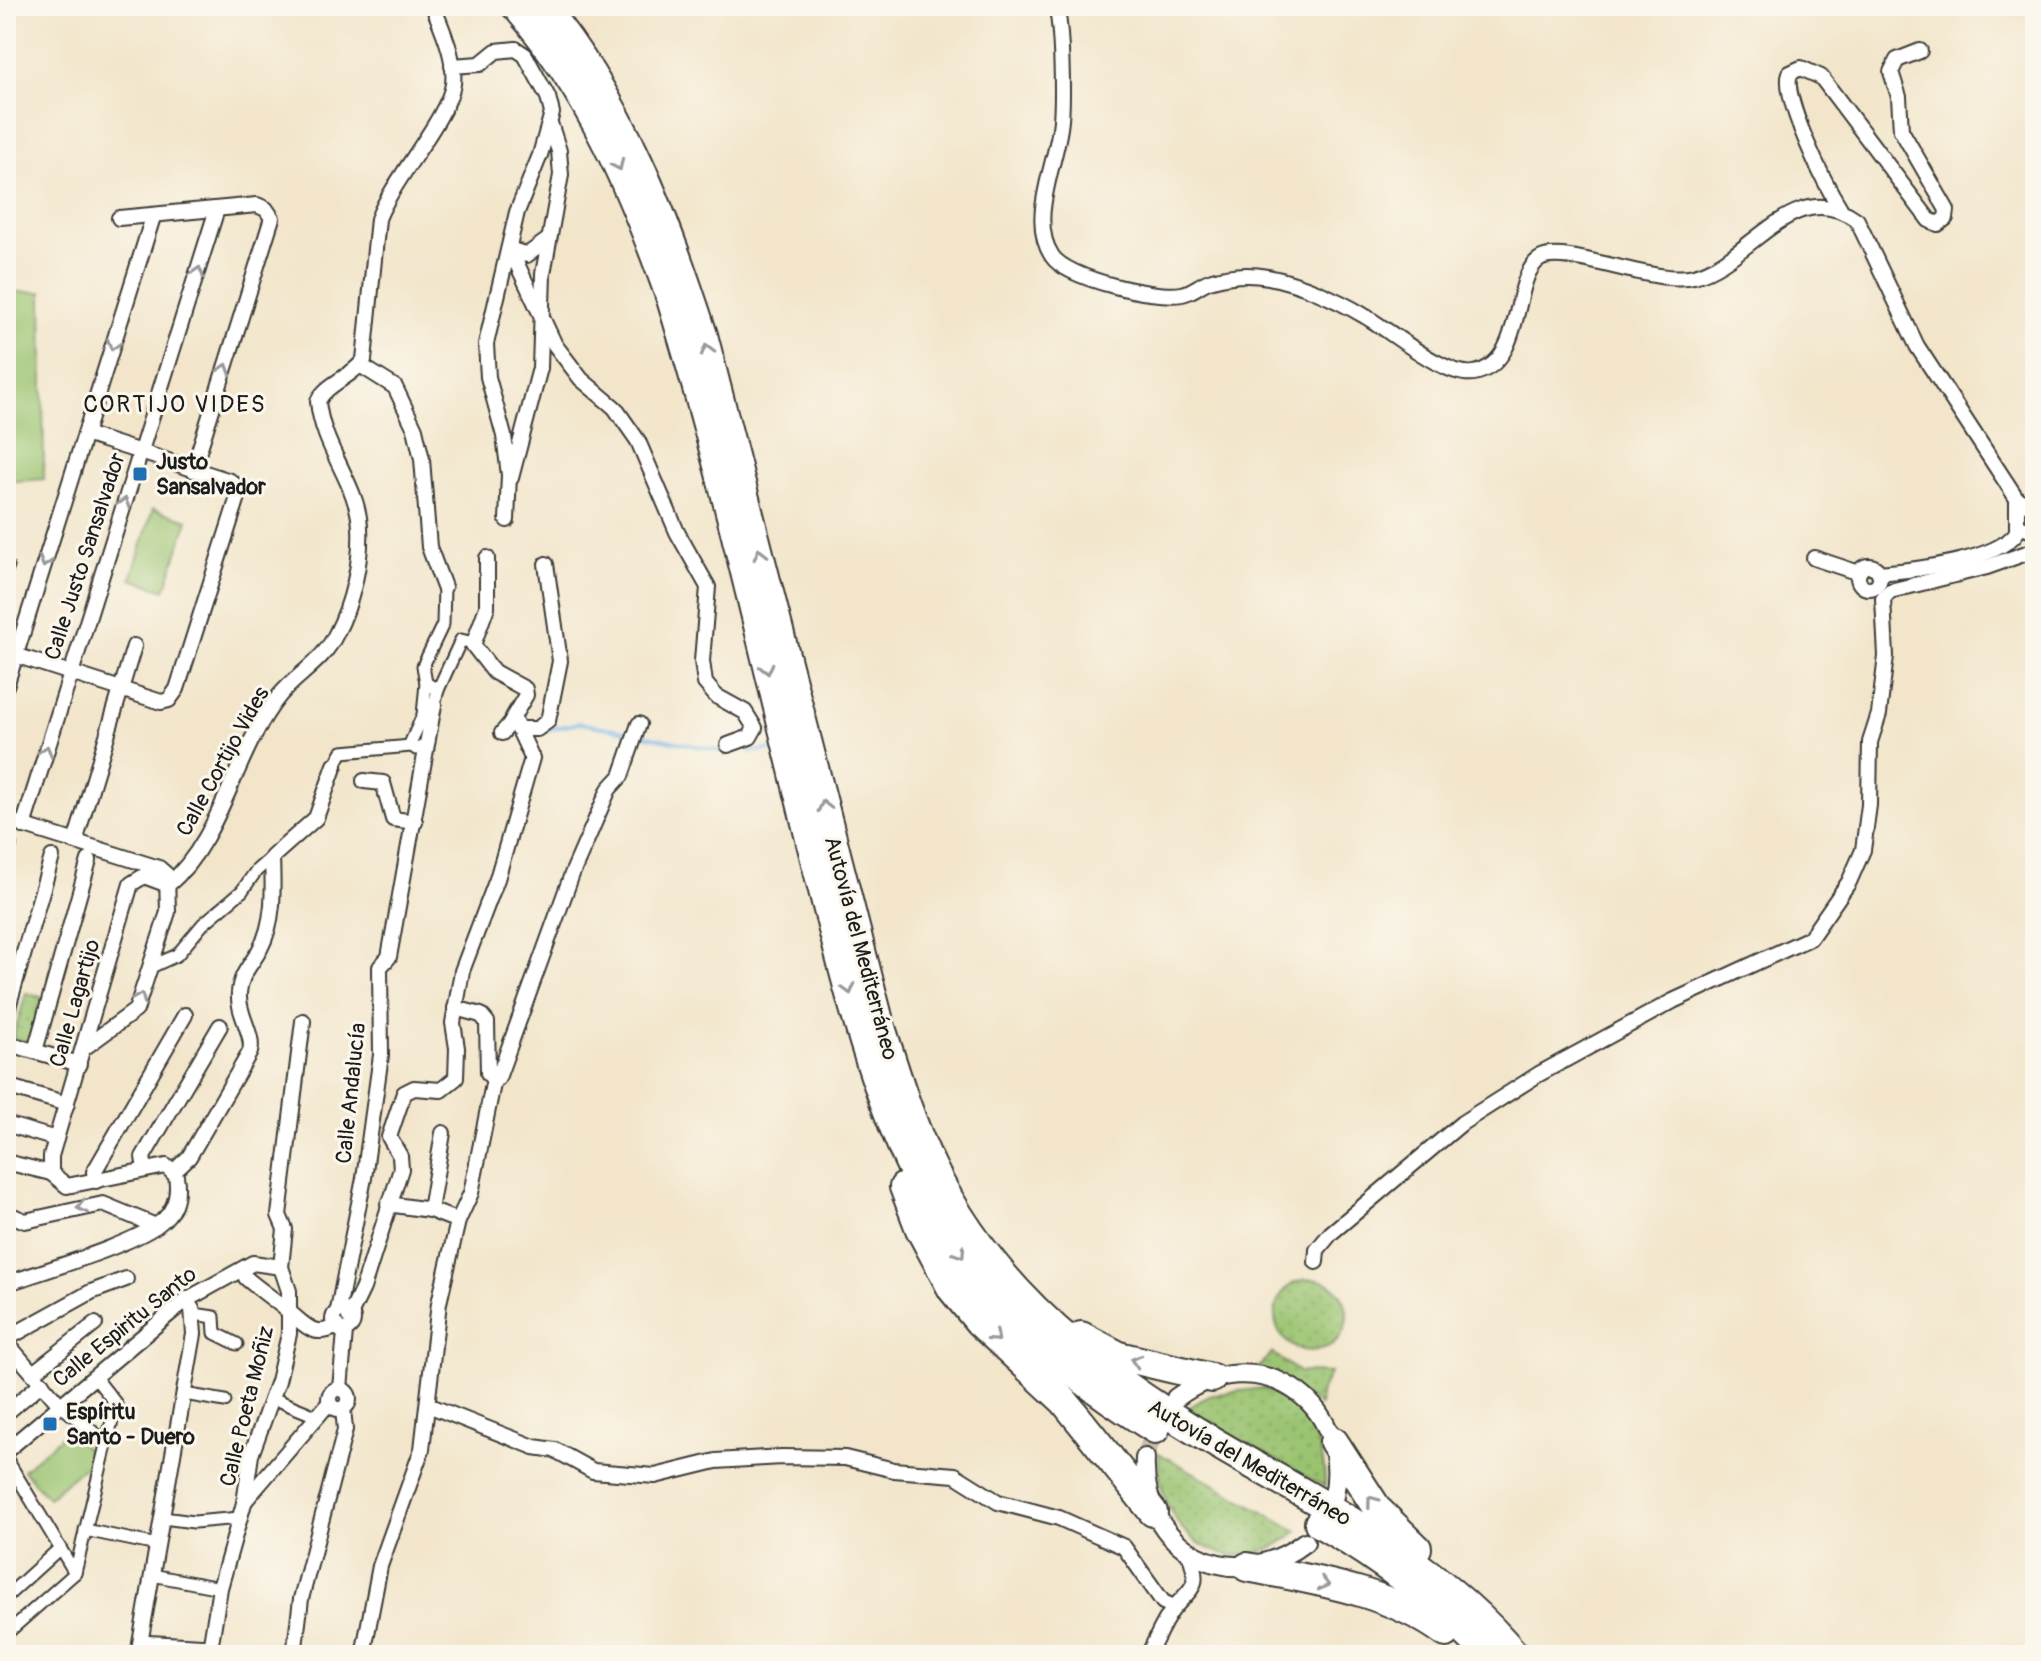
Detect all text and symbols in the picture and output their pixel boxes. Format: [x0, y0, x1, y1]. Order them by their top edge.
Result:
one-way arrow [608, 157, 624, 171]
one-way arrow [188, 266, 204, 280]
one-way arrow [106, 337, 122, 351]
one-way arrow [700, 344, 716, 358]
one-way arrow [216, 362, 232, 376]
district label: CORTIJO VIDES [83, 390, 267, 419]
place label: Justo Sansalvador [156, 448, 267, 501]
street label: Calle Justo Sansalvador [38, 449, 132, 664]
marker: Justo Sansalvador [131, 465, 149, 483]
one-way arrow [114, 497, 130, 511]
one-way arrow [752, 547, 769, 561]
one-way arrow [38, 555, 54, 569]
one-way arrow [758, 662, 775, 676]
street label: Calle Cortijo Vides [170, 682, 276, 841]
one-way arrow [37, 745, 53, 758]
one-way arrow [817, 799, 834, 813]
street label: Autovía del Mediterráneo [818, 833, 904, 1063]
street label: Calle Lagartijo [43, 936, 107, 1070]
one-way arrow [839, 981, 856, 995]
one-way arrow [130, 992, 147, 1006]
street label: Calle Andalucía [330, 1021, 372, 1165]
one-way arrow [76, 1198, 90, 1215]
one-way arrow [950, 1244, 965, 1258]
street label: Calle Espiritu Santo [47, 1260, 202, 1393]
street label: Calle Poeta Moñiz [214, 1323, 280, 1489]
one-way arrow [985, 1327, 1000, 1342]
one-way arrow [1130, 1354, 1144, 1370]
street label: Autovía del Mediterráneo [1143, 1393, 1356, 1533]
place label: Espíritu Santo - Duero [66, 1398, 195, 1451]
marker: Espíritu Santo - Duero [41, 1415, 59, 1433]
one-way arrow [1368, 1495, 1382, 1510]
one-way arrow [1316, 1574, 1330, 1591]

